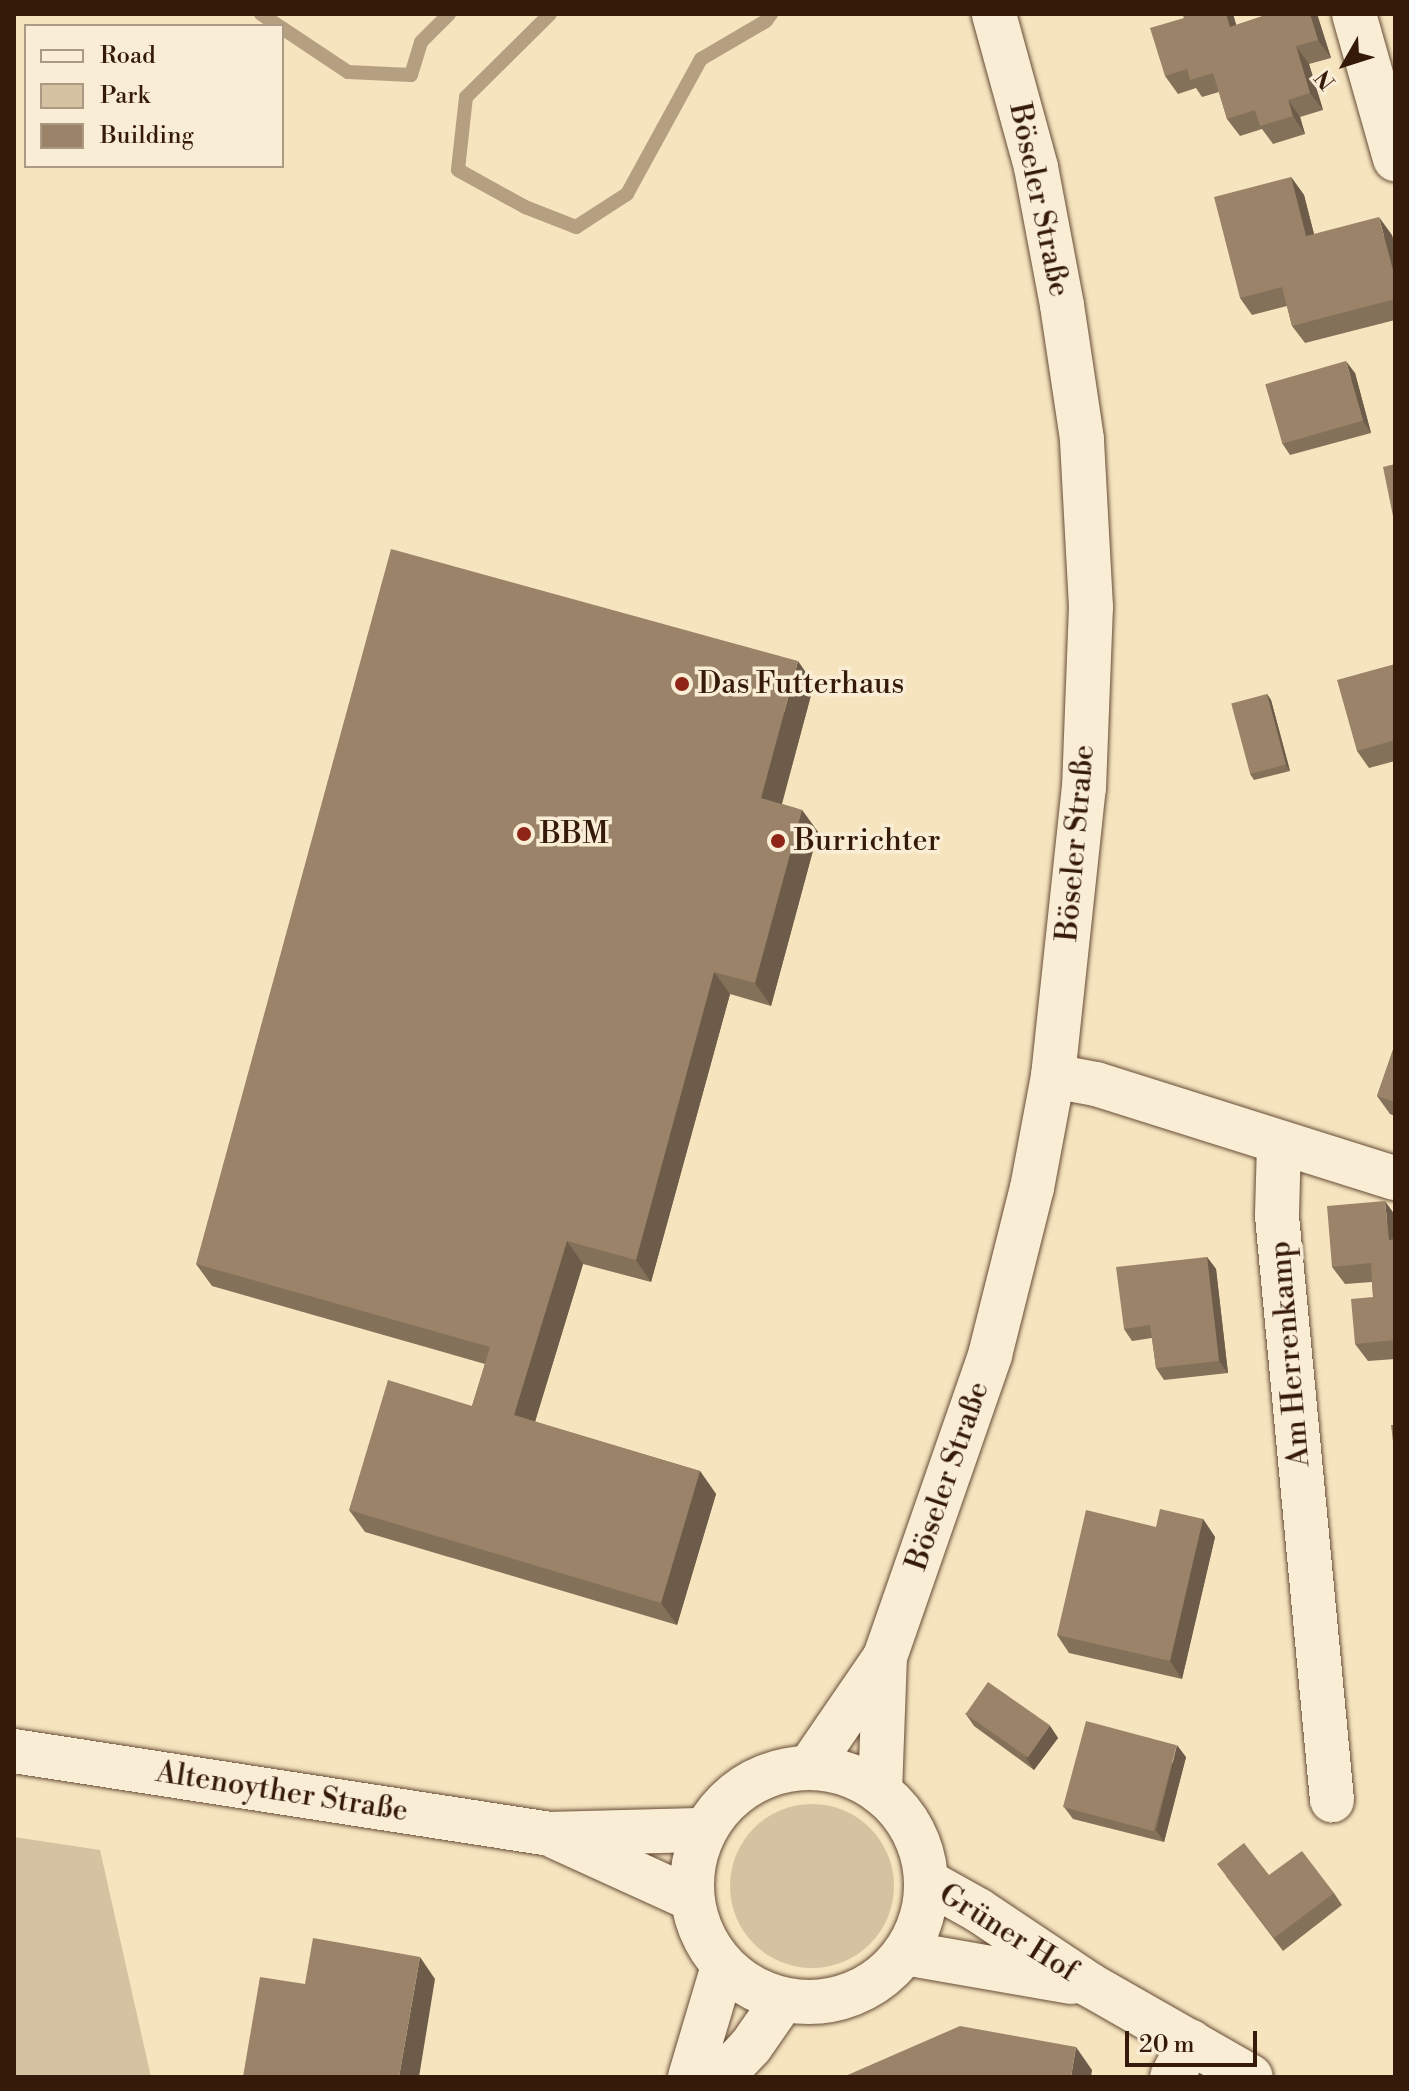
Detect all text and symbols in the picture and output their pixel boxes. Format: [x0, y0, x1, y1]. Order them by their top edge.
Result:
legend [24, 24, 284, 168]
north arrow [1305, 24, 1385, 104]
text: Road [100, 41, 156, 71]
text: N [1310, 64, 1342, 95]
text: Park [100, 81, 150, 111]
street label: Böseler Straße [1001, 100, 1077, 300]
text: Building [100, 121, 194, 151]
place label: Das Futterhaus [698, 666, 904, 702]
marker: Das Futterhaus [673, 675, 691, 693]
street label: Böseler Straße [1049, 743, 1103, 943]
place label: BBM [540, 816, 609, 852]
place label: Burrichter [794, 823, 940, 859]
marker: BBM [515, 825, 533, 843]
marker: Burrichter [769, 832, 787, 850]
street label: Am Herrenkamp [1262, 1239, 1318, 1469]
street label: Böseler Straße [899, 1377, 997, 1575]
street label: Altenoyther Straße [153, 1754, 411, 1830]
street label: Grüner Hof [932, 1876, 1084, 1990]
scale bar [1129, 2015, 1261, 2065]
text: 20 m [1139, 2030, 1195, 2060]

